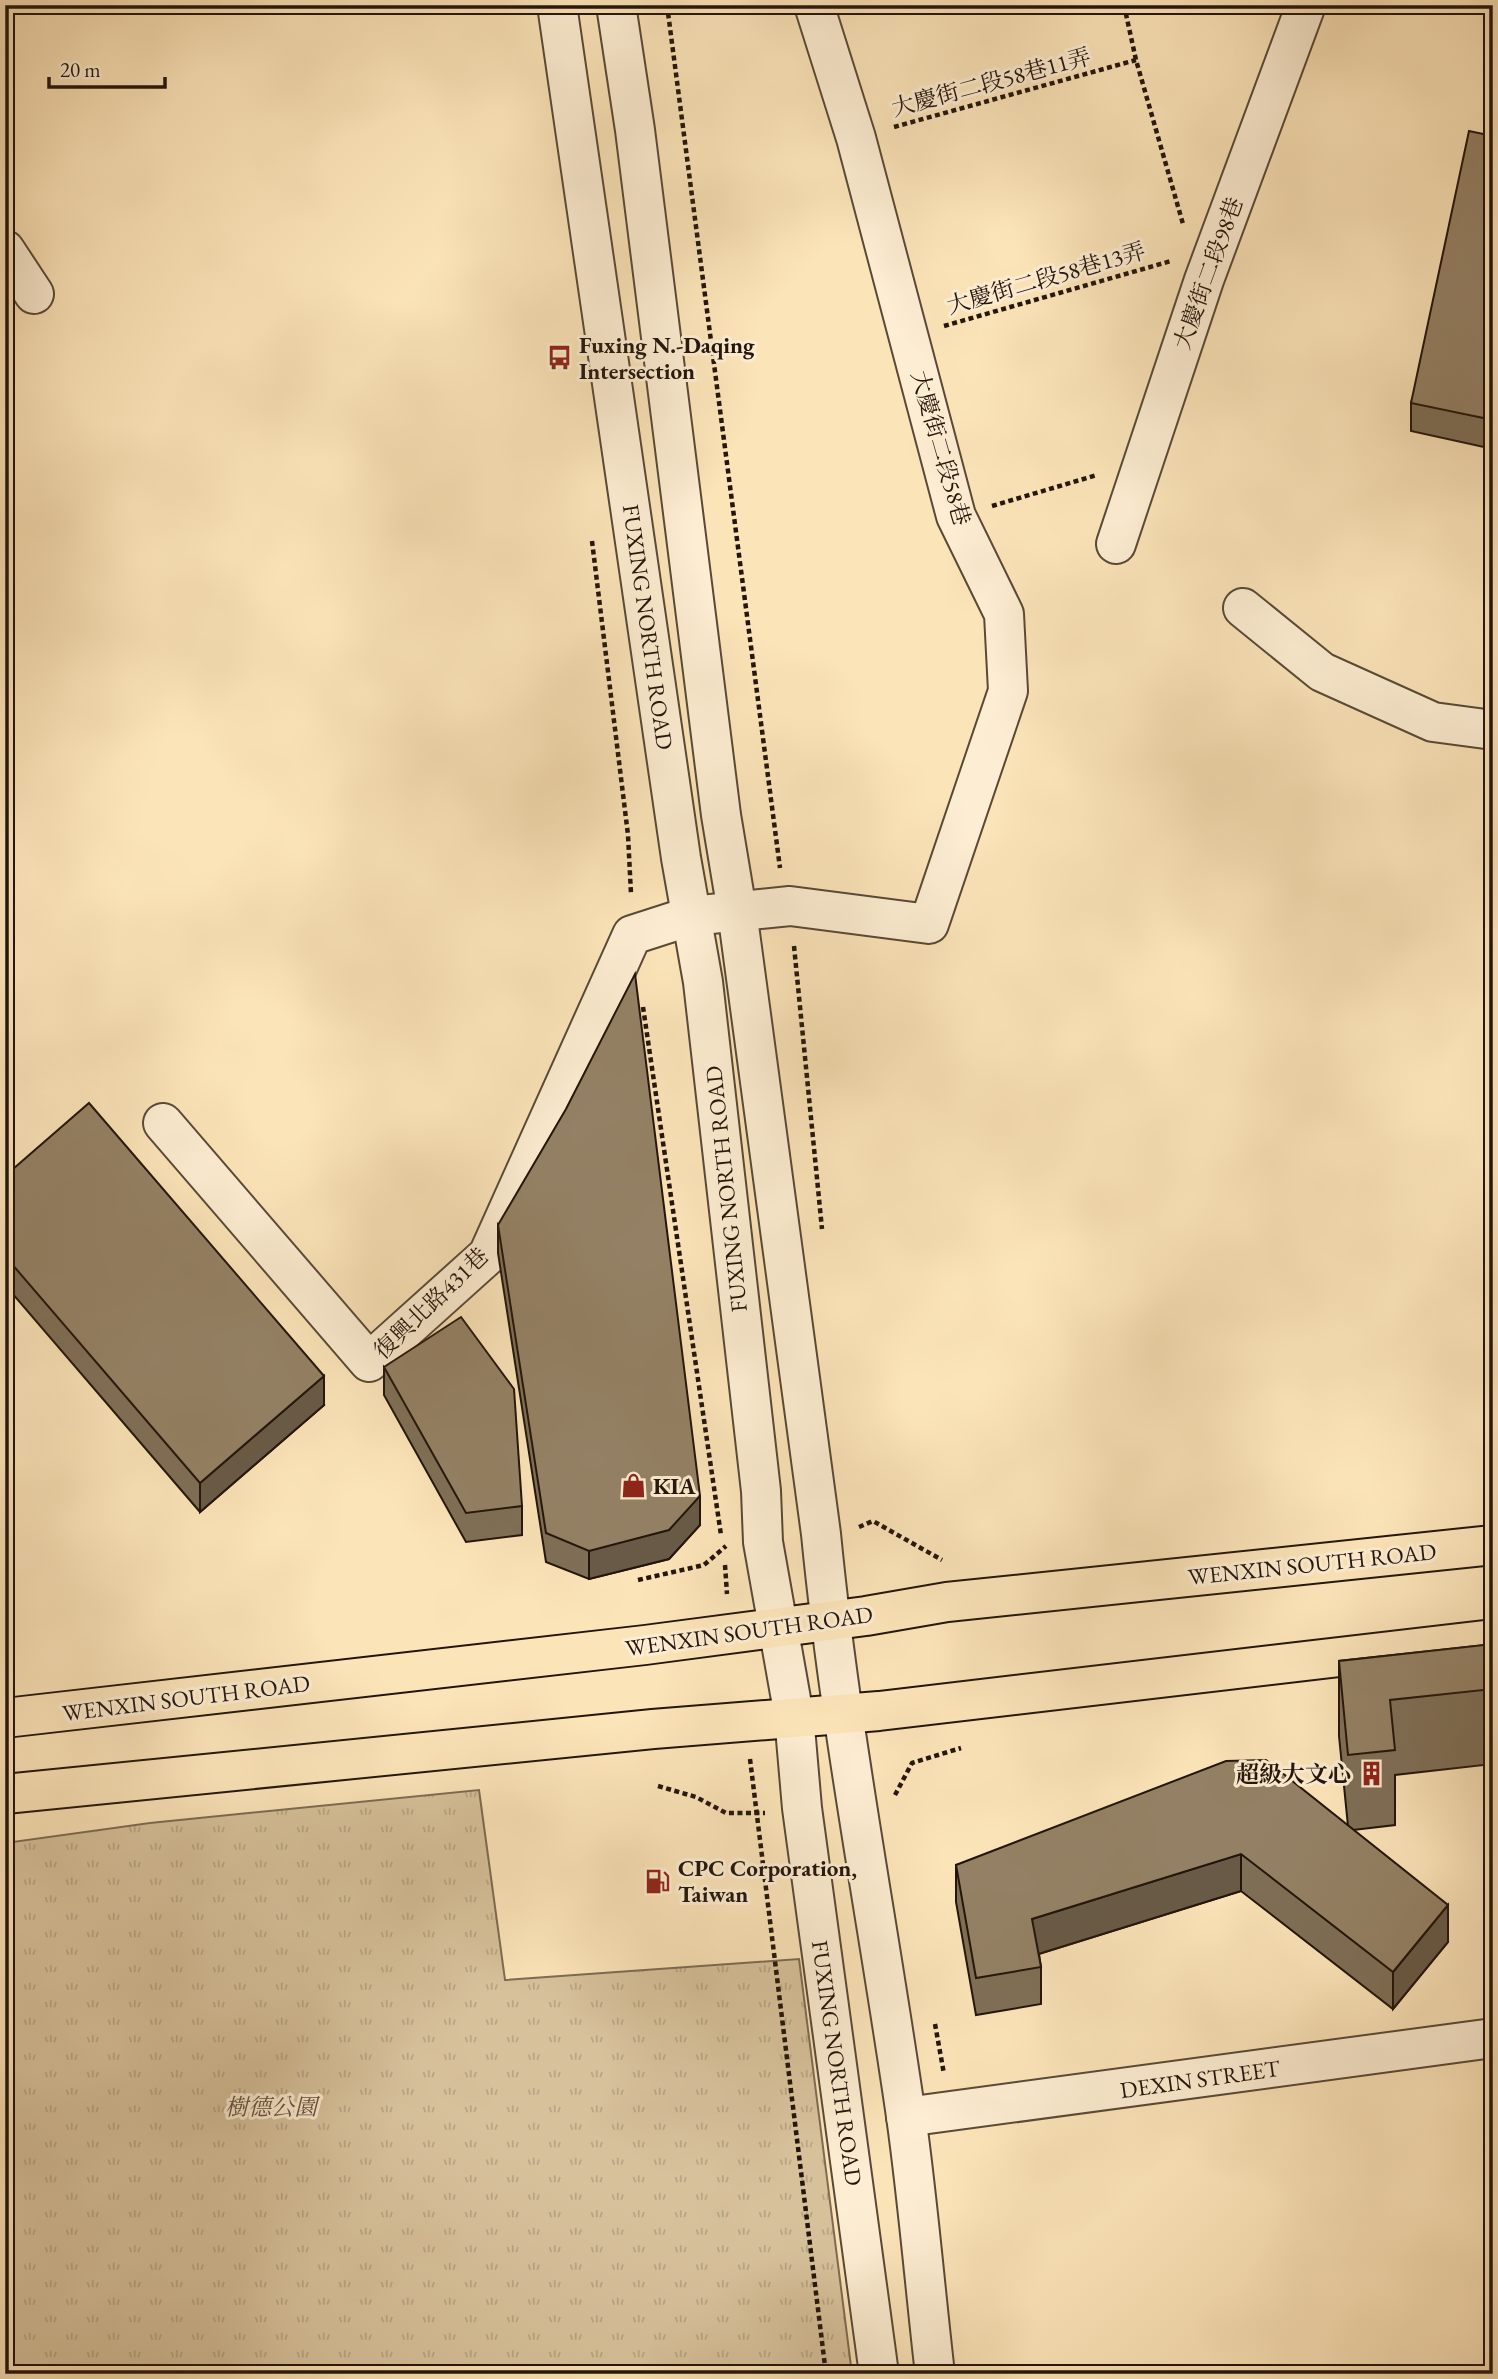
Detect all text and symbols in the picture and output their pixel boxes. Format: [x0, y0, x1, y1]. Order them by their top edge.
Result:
street label: 大慶街二段58巷11弄 [888, 41, 1094, 123]
scale bar [49, 46, 164, 90]
text: 20 m [60, 56, 101, 83]
street label: 大慶街二段98巷 [1167, 193, 1249, 353]
street label: 大慶街二段58巷13弄 [943, 235, 1149, 321]
place label: Fuxing N.-Daqing Intersection [579, 330, 755, 386]
bus stop icon: Fuxing N.-Daqing Intersection [545, 344, 573, 372]
street label: 大慶街二段58巷 [905, 367, 977, 529]
street label: FUXING NORTH ROAD [616, 502, 680, 752]
street label: FUXING NORTH ROAD [698, 1064, 754, 1314]
street label: 復興北路431巷 [367, 1241, 495, 1365]
place label: KIA [653, 1471, 696, 1501]
shop icon: KIA [619, 1472, 647, 1500]
street label: WENXIN SOUTH ROAD [1186, 1536, 1438, 1592]
street label: WENXIN SOUTH ROAD [623, 1599, 875, 1663]
street label: WENXIN SOUTH ROAD [60, 1668, 312, 1728]
place label: 超級大文心 [1236, 1759, 1351, 1789]
building icon: 超級大文心 [1357, 1760, 1385, 1788]
place label: CPC Corporation, Taiwan [678, 1853, 857, 1909]
fuel station icon: CPC Corporation, Taiwan [644, 1867, 672, 1895]
street label: FUXING NORTH ROAD [805, 1938, 869, 2188]
street label: DEXIN STREET [1118, 2053, 1282, 2105]
park label: 樹德公園 [225, 2092, 321, 2122]

